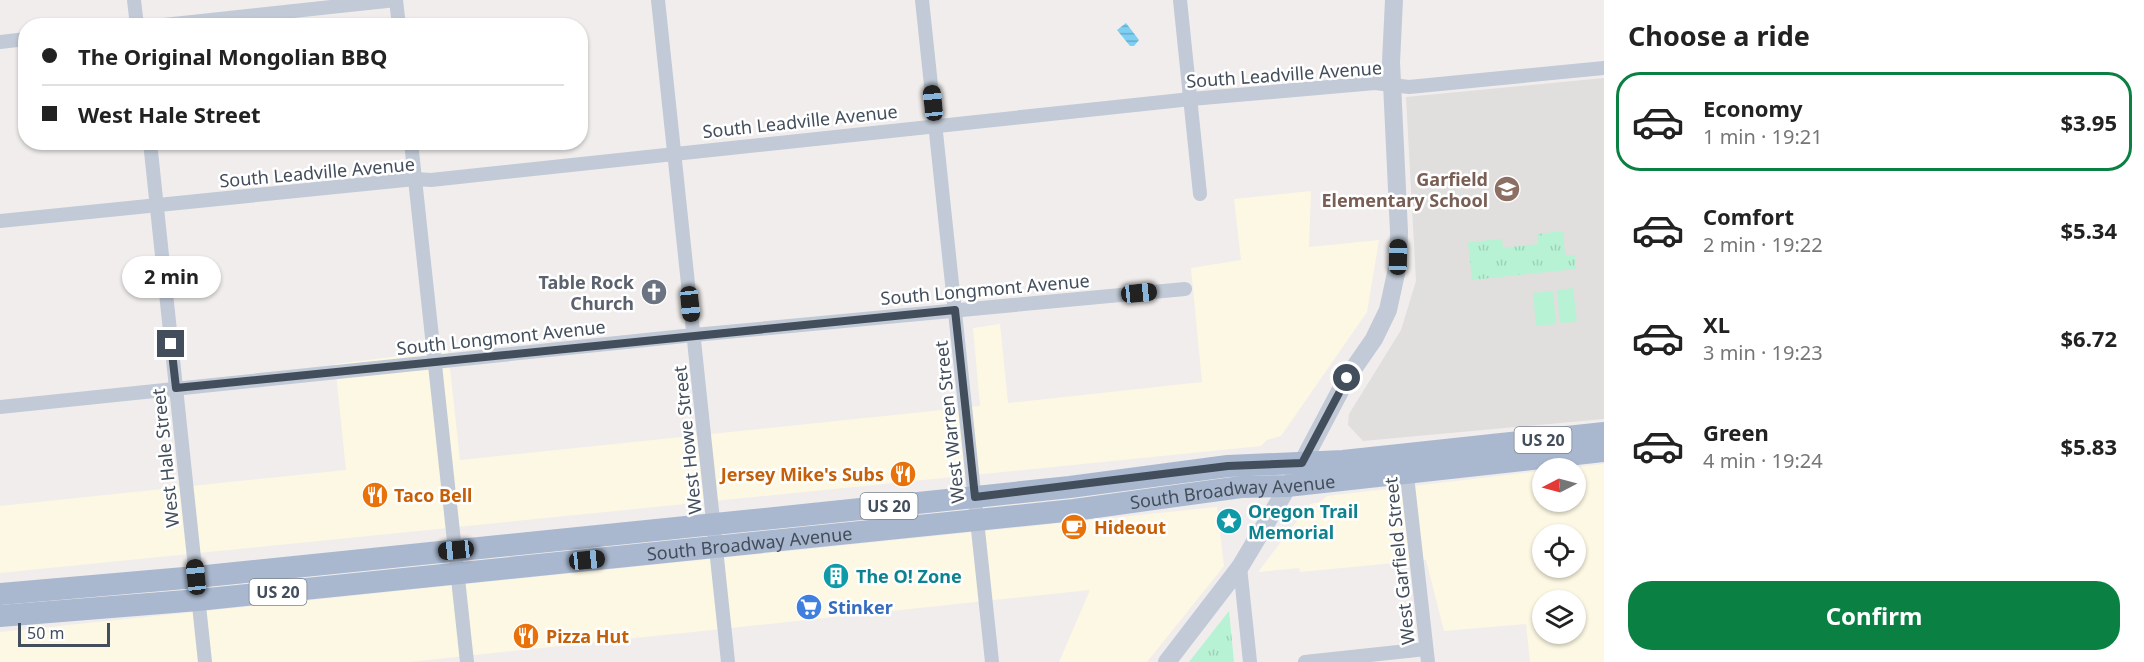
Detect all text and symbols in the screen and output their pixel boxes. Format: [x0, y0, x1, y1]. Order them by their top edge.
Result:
text: Choose a ride [1628, 17, 1810, 54]
text: The Original Mongolian BBQ [78, 41, 387, 71]
street label: South Leadville Avenue [1185, 55, 1383, 93]
car [922, 84, 944, 122]
text: Economy [1703, 93, 1802, 123]
icon: car [1631, 95, 1685, 149]
text: West Hale Street [78, 99, 261, 129]
street label: South Leadville Avenue [701, 99, 899, 143]
text: $3.95 [2060, 107, 2117, 137]
text: 1 min · 19:21 [1703, 123, 1823, 150]
street label: South Leadville Avenue [218, 152, 416, 192]
place label: Garfield Elementary School [1321, 167, 1488, 212]
school or university icon: Garfield Elementary School [1492, 174, 1522, 204]
text: Comfort [1703, 201, 1794, 231]
icon: car [1631, 203, 1685, 257]
text: $5.34 [2060, 215, 2117, 245]
text: 2 min · 19:22 [1703, 231, 1823, 258]
car [1389, 239, 1407, 275]
callout: 2 min [122, 257, 220, 299]
text: 2 min [144, 263, 199, 290]
street label: South Longmont Avenue [879, 268, 1091, 310]
place label: Table Rock Church [539, 270, 635, 315]
church icon: Table Rock Church [639, 277, 669, 307]
car [1120, 282, 1158, 304]
car [679, 285, 701, 323]
text: XL [1703, 309, 1730, 339]
icon: car [1631, 311, 1685, 365]
street label: South Longmont Avenue [395, 314, 607, 360]
text: $6.72 [2060, 323, 2117, 353]
route end [157, 330, 184, 357]
street label: West Warren Street [928, 339, 969, 505]
text: 3 min · 19:23 [1703, 339, 1823, 366]
street label: West Howe Street [667, 364, 707, 516]
route start [1333, 364, 1360, 391]
street label: West Hale Street [146, 387, 184, 529]
text: Green [1703, 417, 1769, 447]
icon: car [1631, 419, 1685, 473]
road number: US 20 [1514, 427, 1572, 453]
text: $5.83 [2060, 431, 2117, 461]
text: 4 min · 19:24 [1703, 447, 1823, 474]
north arrow [1532, 458, 1586, 512]
map controls [1532, 458, 1586, 644]
restaurant icon: Jersey Mike's Subs [888, 459, 918, 489]
place label: Jersey Mike's Subs [719, 462, 884, 486]
street label: South Broadway Avenue [1128, 469, 1336, 514]
street label: West Garfield Street [1378, 475, 1420, 646]
restaurant icon: Taco Bell [360, 480, 390, 510]
place label: Taco Bell [394, 483, 472, 507]
road number: US 20 [860, 493, 918, 519]
place label: Oregon Trail Memorial [1248, 499, 1358, 544]
place icon: Oregon Trail Memorial [1214, 506, 1244, 536]
cafe icon: Hideout [1059, 512, 1089, 542]
place label: Hideout [1094, 515, 1166, 539]
street label: South Broadway Avenue [646, 521, 853, 566]
button: locate [1532, 524, 1586, 578]
car [437, 539, 475, 561]
car [568, 549, 606, 571]
car [185, 558, 207, 596]
building icon: The O! Zone [821, 561, 851, 591]
place label: The O! Zone [856, 564, 962, 588]
road number: US 20 [250, 579, 306, 605]
button: Confirm [1628, 581, 2120, 650]
button: layers [1532, 590, 1586, 644]
supermarket icon: Stinker [794, 592, 824, 622]
place label: Stinker [828, 595, 893, 619]
scale bar [18, 620, 110, 648]
restaurant icon: Pizza Hut [511, 621, 541, 651]
text: 50 m [27, 622, 64, 644]
place label: Pizza Hut [546, 624, 629, 648]

